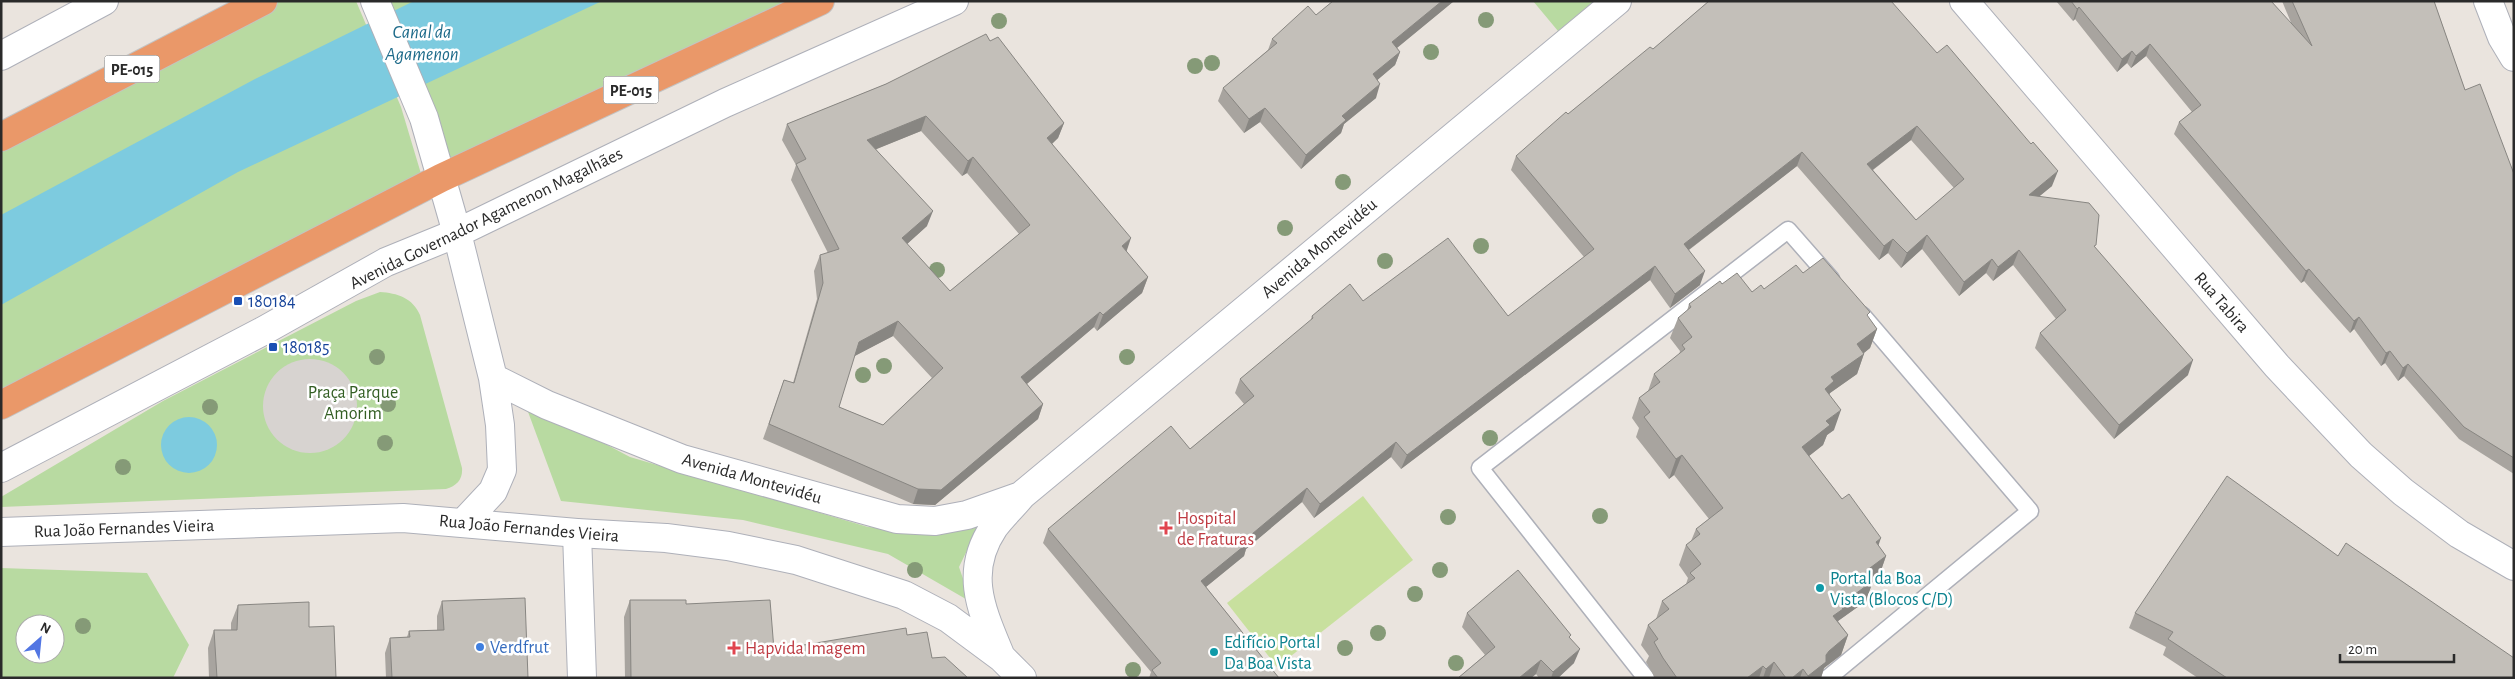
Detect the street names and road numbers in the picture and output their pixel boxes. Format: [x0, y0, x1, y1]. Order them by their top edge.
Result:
road number: PE-015 [104, 56, 160, 82]
road number: PE-015 [604, 76, 658, 104]
street label: Avenida Governador Agamenon Magalhães [347, 145, 626, 293]
street label: Avenida Montevidéu [1259, 195, 1381, 302]
street label: Rua Tabira [2190, 269, 2252, 336]
street label: Avenida Montevidéu [680, 450, 824, 508]
street label: Rua João Fernandes Vieira [438, 512, 620, 546]
street label: Rua João Fernandes Vieira [33, 517, 215, 541]

